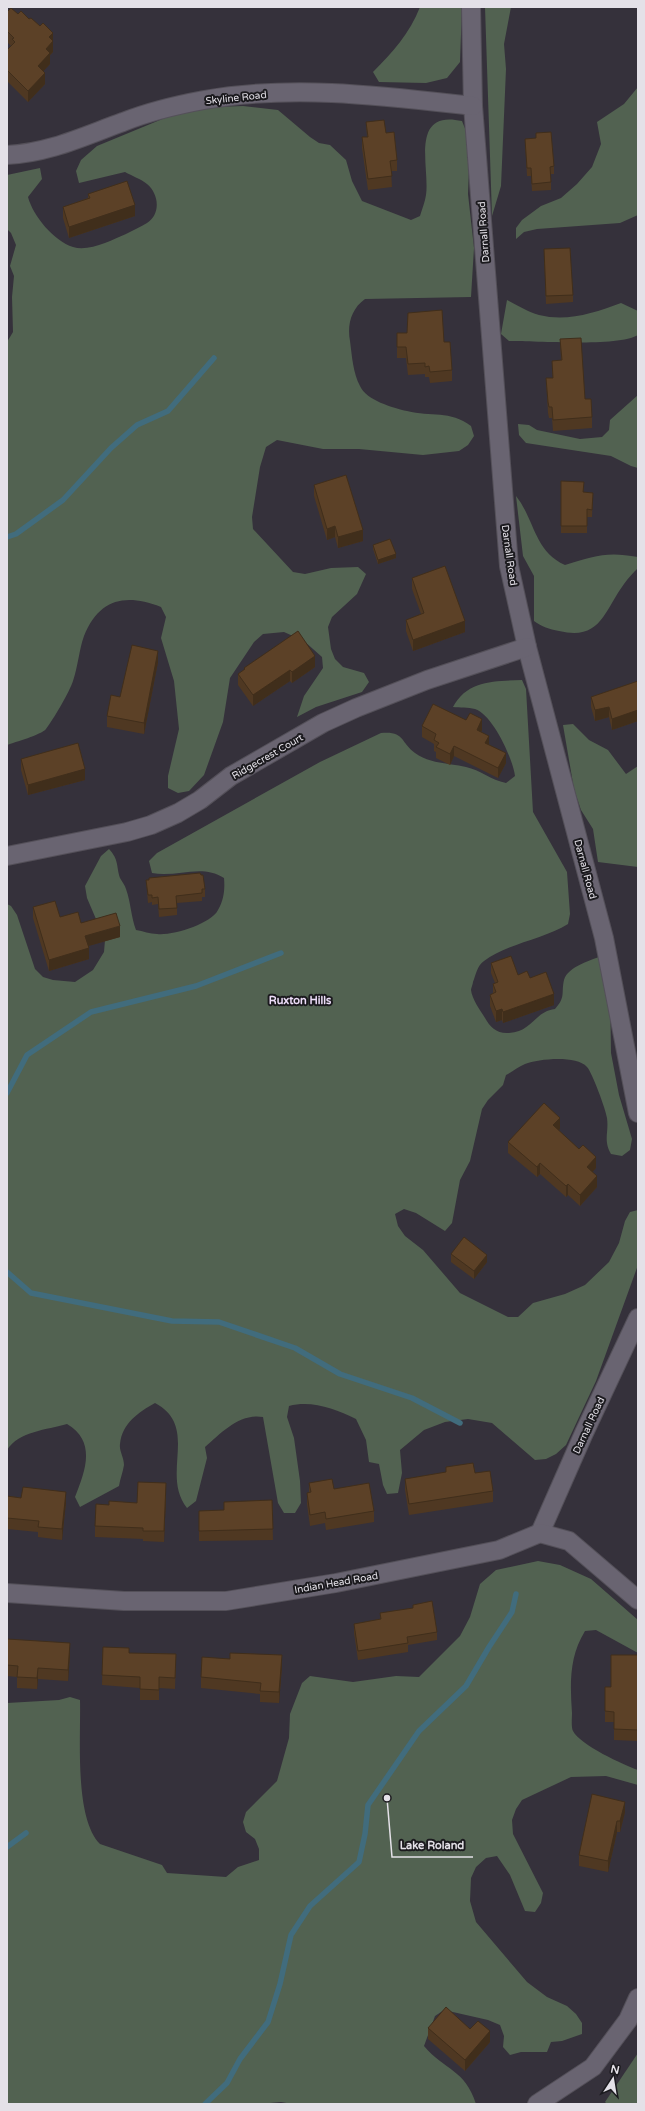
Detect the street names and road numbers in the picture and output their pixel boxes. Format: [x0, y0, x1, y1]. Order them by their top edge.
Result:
street label: Skyline Road [205, 89, 267, 107]
street label: Darnall Road [476, 201, 492, 263]
street label: Darnall Road [499, 524, 519, 586]
street label: Ridgecrest Court [230, 731, 305, 782]
street label: Darnall Road [571, 838, 599, 900]
street label: Darnall Road [571, 1395, 607, 1456]
street label: Indian Head Road [293, 1570, 379, 1596]

